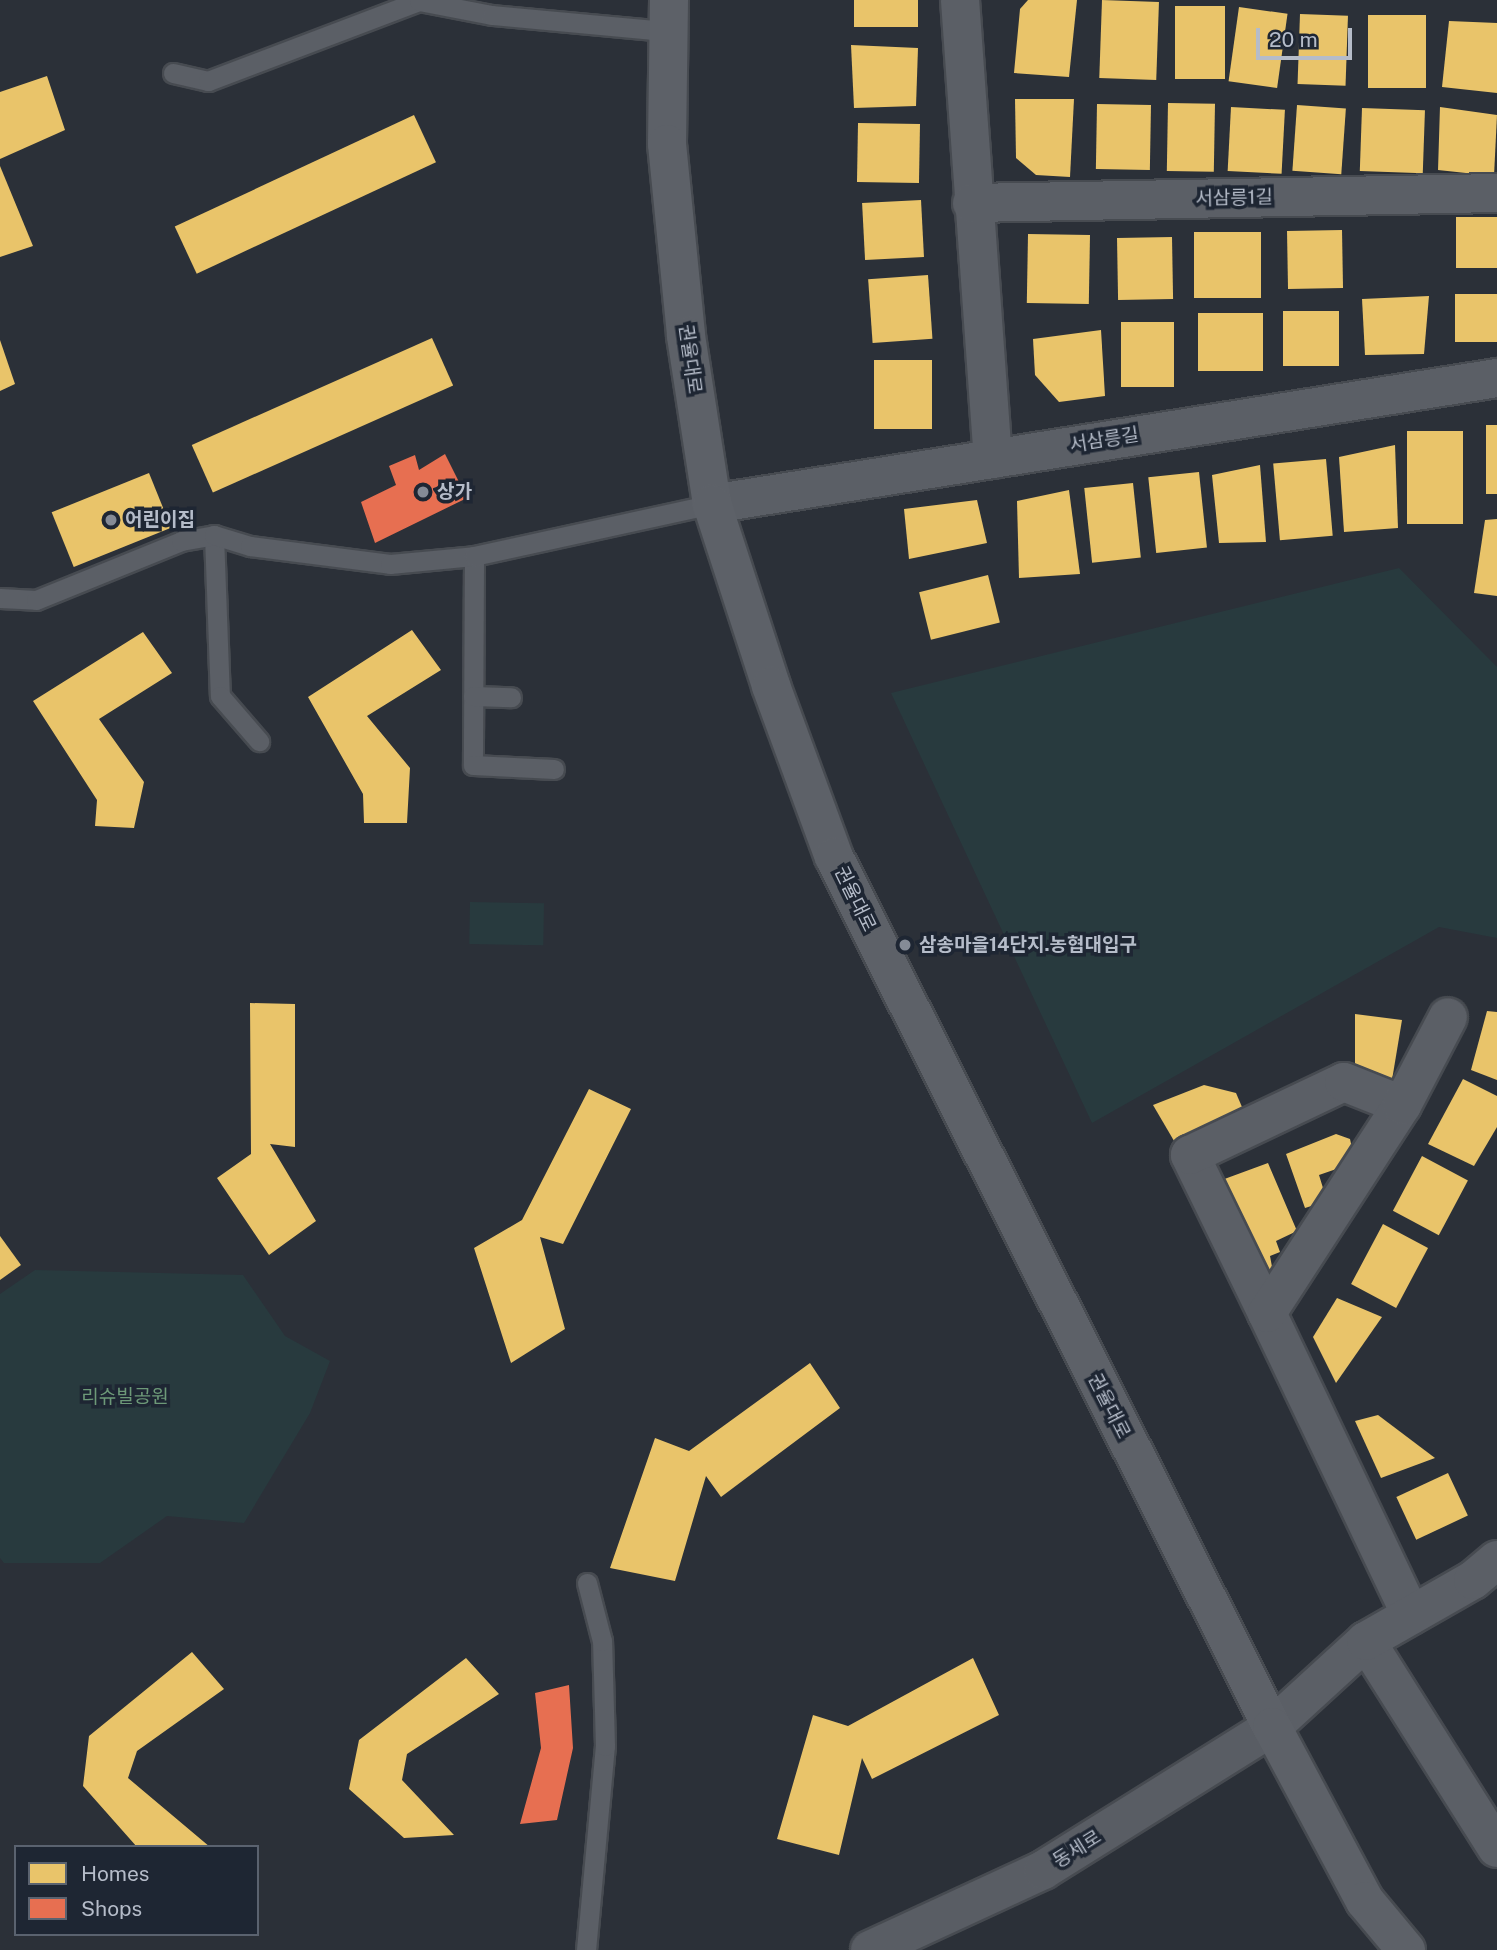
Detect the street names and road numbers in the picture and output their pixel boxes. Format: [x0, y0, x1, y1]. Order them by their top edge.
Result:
street label: 서삼릉1길 [1195, 186, 1273, 210]
street label: 권율대로 [674, 323, 706, 395]
street label: 서삼릉길 [1068, 423, 1140, 457]
street label: 권율대로 [829, 863, 881, 935]
street label: 권율대로 [1083, 1370, 1135, 1442]
street label: 동세로 [1049, 1825, 1105, 1873]

